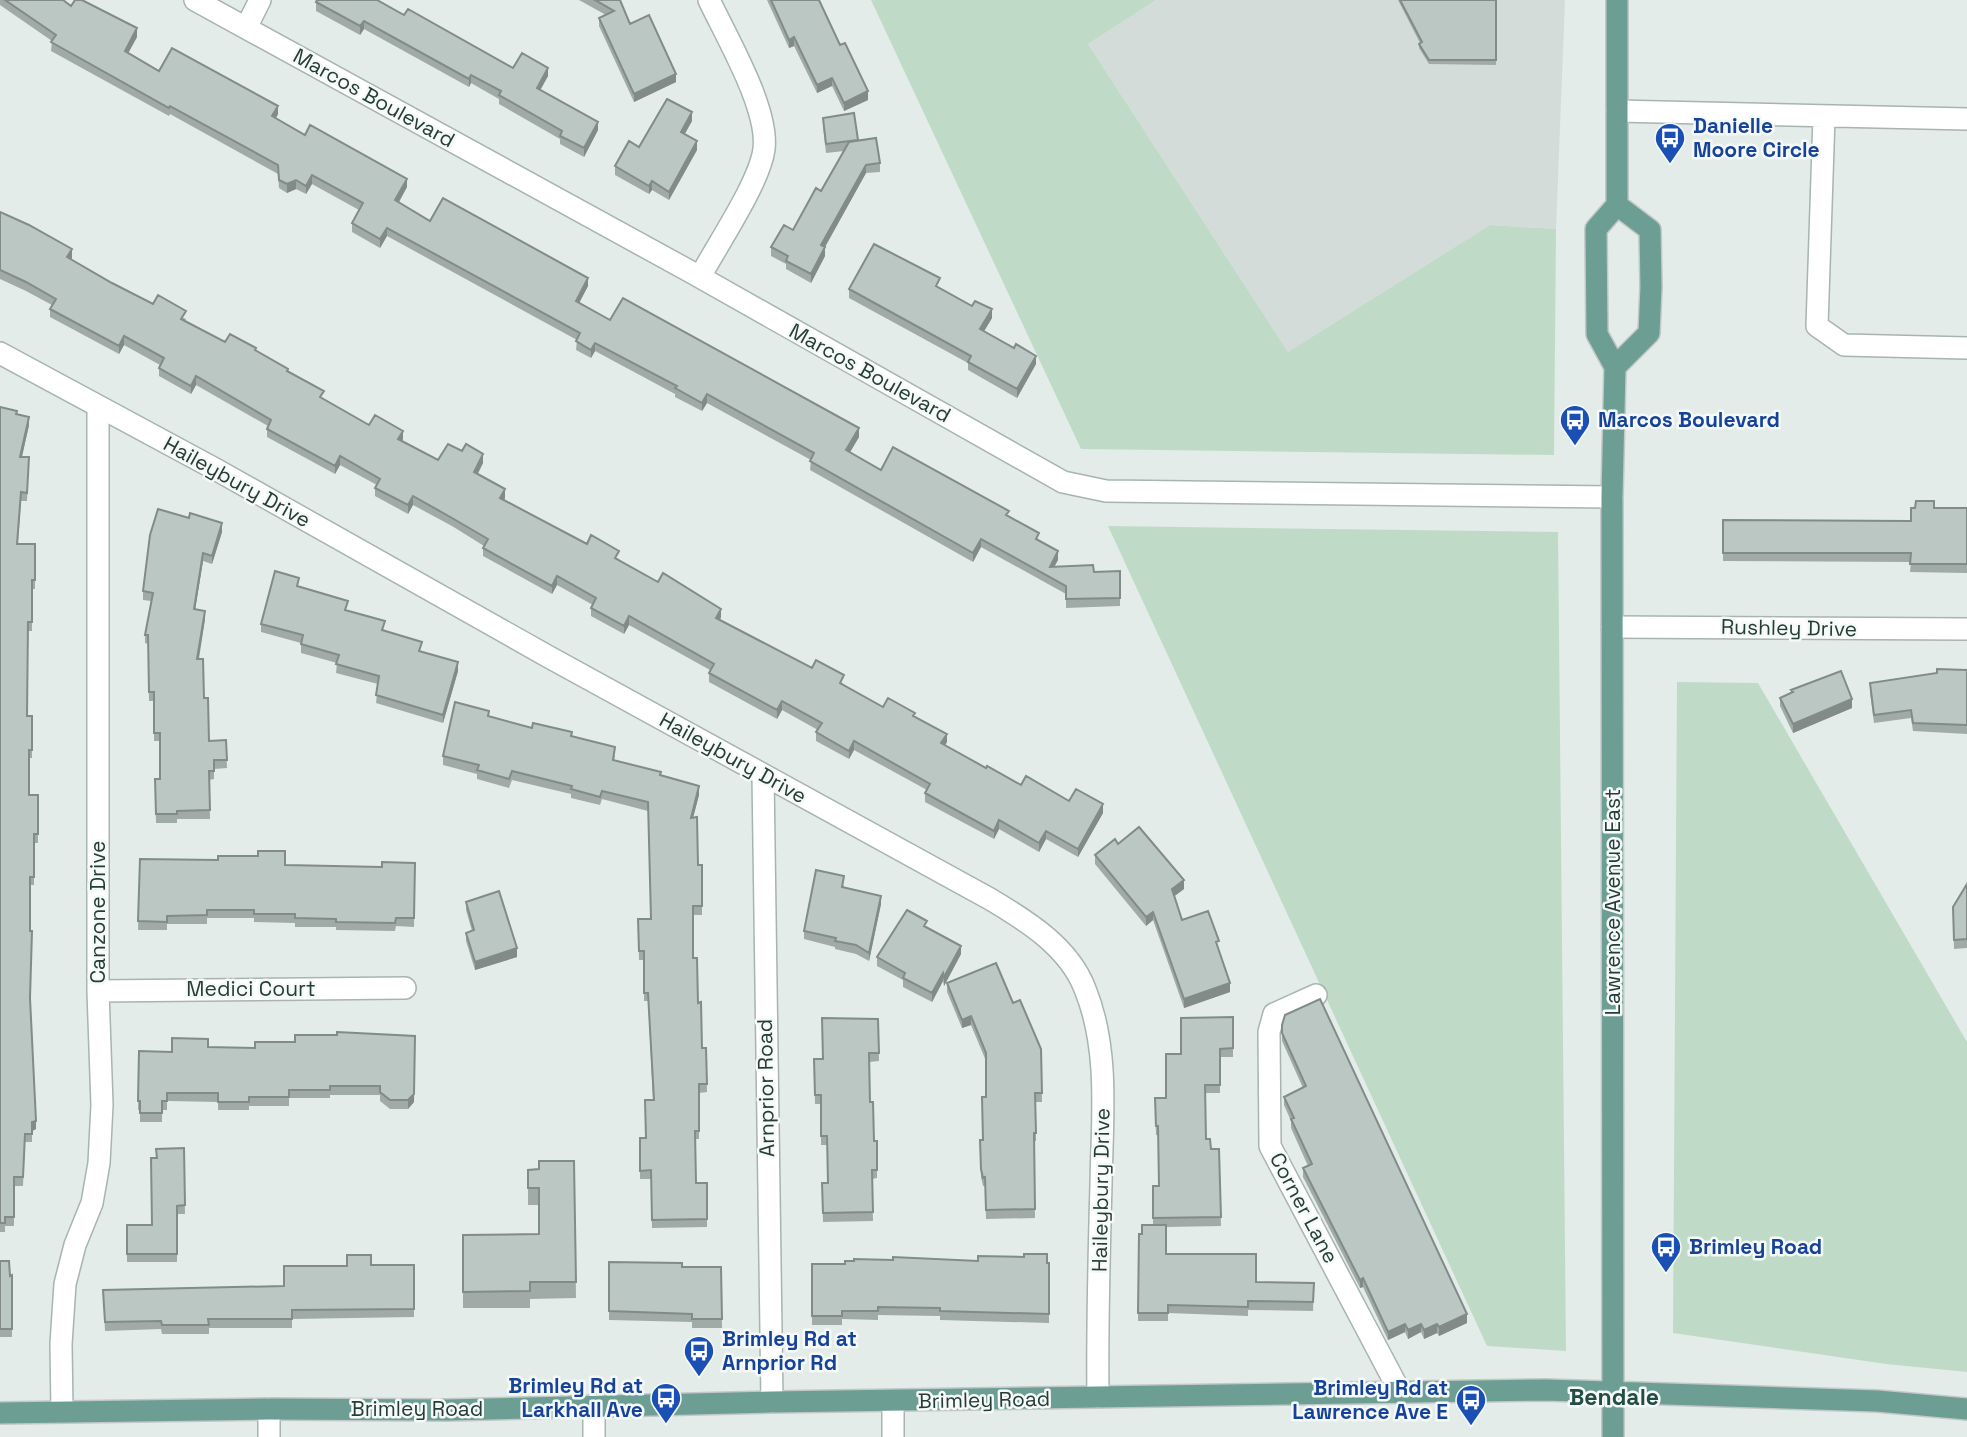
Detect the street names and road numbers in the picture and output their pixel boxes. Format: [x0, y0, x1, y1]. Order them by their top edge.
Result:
street label: Marcos Boulevard [289, 42, 460, 153]
street label: Marcos Boulevard [785, 317, 956, 428]
street label: Haileybury Drive [159, 430, 316, 533]
street label: Rushley Drive [1721, 613, 1857, 642]
street label: Haileybury Drive [655, 706, 812, 809]
street label: Lawrence Avenue East [1599, 789, 1626, 1015]
street label: Canzone Drive [84, 841, 111, 983]
street label: Medici Court [186, 975, 316, 1002]
street label: Arnprior Road [751, 1019, 780, 1157]
street label: Haileybury Drive [1086, 1108, 1115, 1272]
street label: Corner Lane [1264, 1148, 1345, 1268]
street label: Brimley Road [918, 1385, 1050, 1414]
street label: Brimley Road [351, 1395, 483, 1422]

